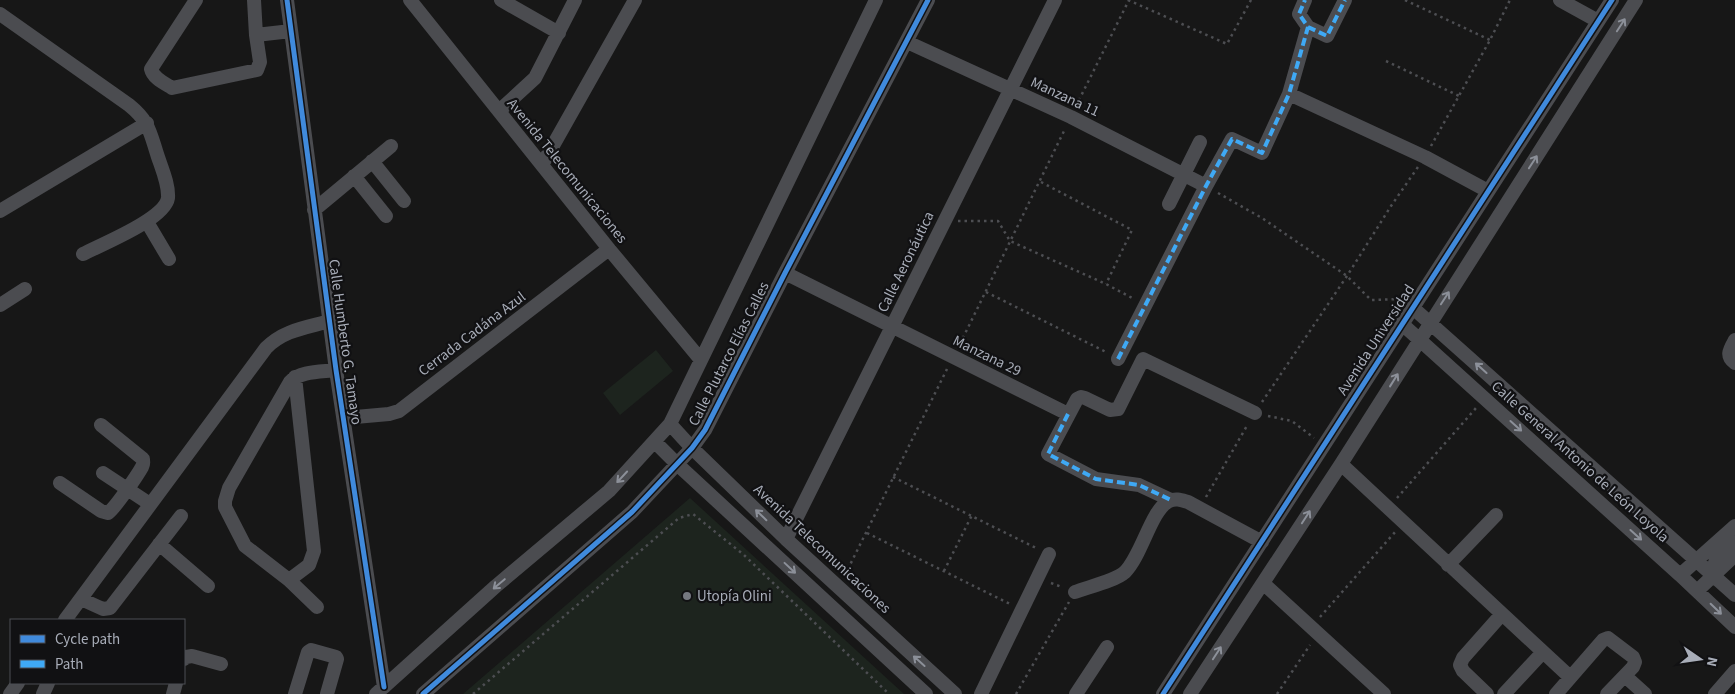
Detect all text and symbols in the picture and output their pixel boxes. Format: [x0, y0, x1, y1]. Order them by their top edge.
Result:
one-way arrow [1616, 18, 1626, 32]
street label: Manzana 11 [1027, 72, 1103, 122]
street label: Avenida Telecomunicaciones [502, 94, 632, 248]
one-way arrow [1528, 155, 1538, 169]
street label: Calle Aeronáutica [872, 208, 940, 316]
street label: Calle Humberto G. Tamayo [323, 258, 367, 426]
street label: Calle Plutarco Elías Calles [683, 278, 775, 430]
street label: Avenida Universidad [1332, 280, 1420, 400]
street label: Cerrada Cadána Azul [414, 287, 530, 381]
one-way arrow [1441, 292, 1451, 306]
street label: Manzana 29 [949, 330, 1025, 382]
one-way arrow [1475, 362, 1488, 373]
one-way arrow [1389, 374, 1399, 388]
street label: Calle General Antonio de León Loyola [1487, 376, 1673, 548]
one-way arrow [1510, 420, 1522, 432]
one-way arrow [616, 471, 628, 484]
street label: Avenida Telecomunicaciones [749, 480, 895, 618]
one-way arrow [755, 509, 768, 521]
one-way arrow [1301, 511, 1311, 525]
one-way arrow [1630, 529, 1643, 541]
one-way arrow [783, 563, 796, 574]
one-way arrow [493, 578, 506, 589]
place label: Utopía Olini [697, 586, 772, 607]
marker: Utopía Olini [681, 590, 693, 602]
one-way arrow [1710, 603, 1722, 615]
legend [10, 619, 185, 684]
text: Cycle path [55, 629, 120, 650]
north arrow [1675, 634, 1725, 684]
one-way arrow [1212, 647, 1222, 661]
text: Path [55, 654, 83, 675]
one-way arrow [912, 655, 925, 667]
text: N [1701, 655, 1722, 668]

